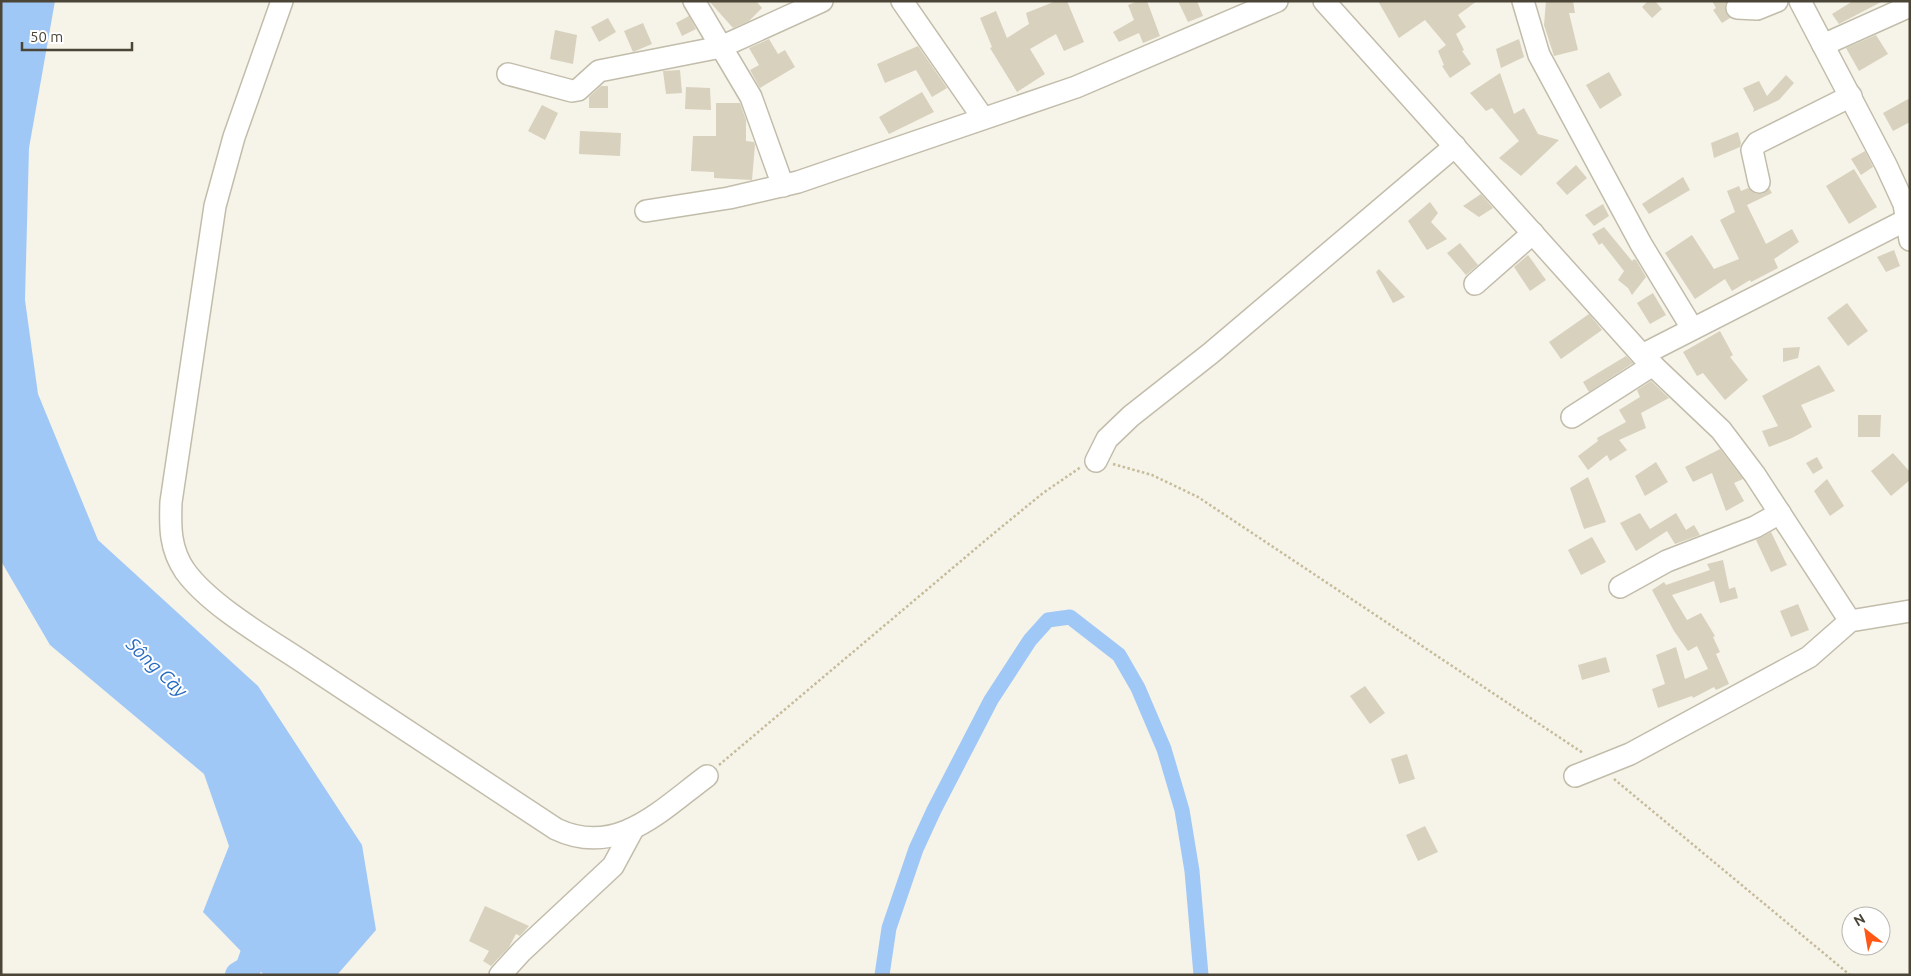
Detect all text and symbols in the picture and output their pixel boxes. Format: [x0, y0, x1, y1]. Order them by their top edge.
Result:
scale bar [22, 20, 132, 52]
text: 50 m [30, 28, 63, 45]
water label: Sông Cày [121, 632, 193, 702]
north arrow [1841, 906, 1891, 956]
text: N [1851, 910, 1868, 929]

